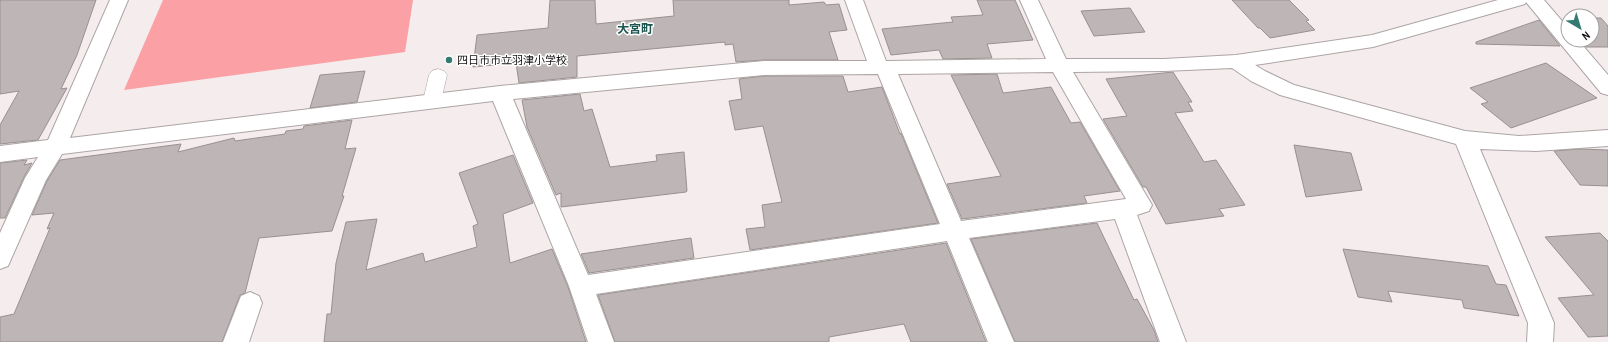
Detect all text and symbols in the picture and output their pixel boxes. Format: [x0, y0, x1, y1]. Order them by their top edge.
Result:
north arrow [1560, 8, 1600, 48]
district label: 大宮町 [617, 21, 653, 37]
text: N [1579, 28, 1593, 43]
place label: 四日市市立羽津小学校 [457, 53, 567, 67]
marker: 四日市市立羽津小学校 [444, 55, 454, 65]

